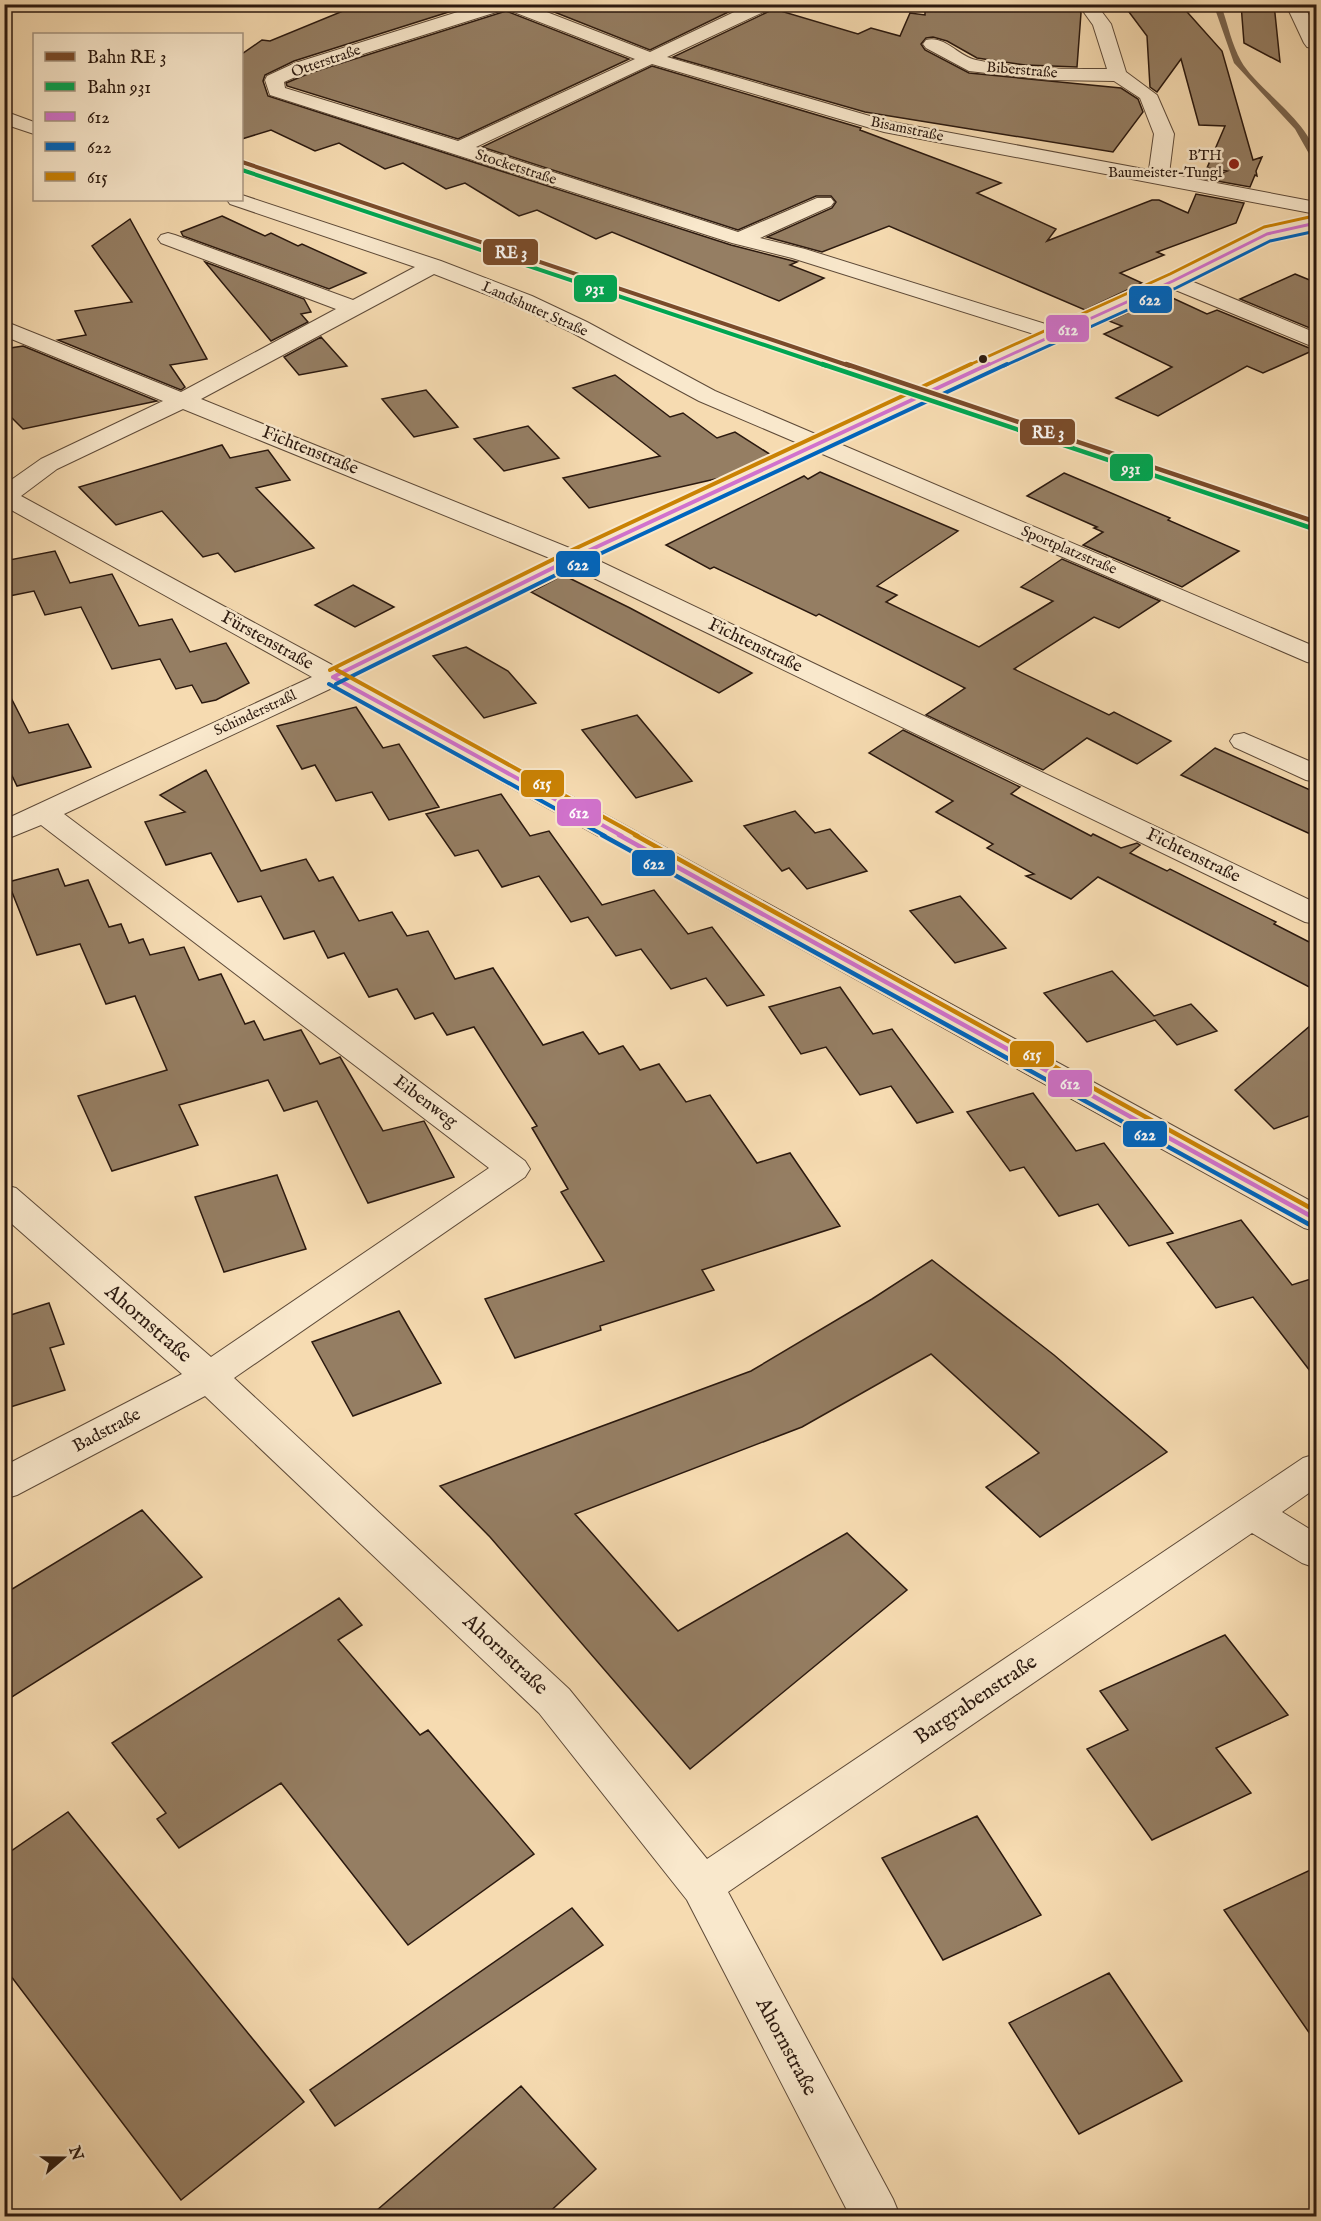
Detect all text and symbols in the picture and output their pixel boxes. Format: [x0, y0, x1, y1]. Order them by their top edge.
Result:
legend [33, 33, 243, 201]
street label: Otterstraße [289, 40, 363, 82]
text: Bahn RE 3 [87, 47, 167, 70]
street label: Biberstraße [986, 57, 1058, 83]
text: Bahn 931 [87, 77, 151, 100]
text: 612 [87, 107, 110, 130]
street label: Bisamstraße [869, 112, 945, 146]
text: 622 [87, 137, 112, 160]
street label: Stocketstraße [473, 145, 559, 189]
place label: BTH Baumeister-Tungl [1108, 146, 1223, 182]
marker: BTH Baumeister-Tungl [1227, 157, 1241, 171]
text: 615 [87, 167, 108, 190]
line badge: RE 3 [482, 238, 539, 266]
text: RE 3 [495, 244, 527, 264]
line badge: 931 [573, 274, 618, 303]
street label: Landshuter Straße [479, 277, 591, 341]
text: 931 [585, 280, 605, 300]
line badge: 622 [1128, 285, 1173, 314]
text: 622 [1139, 291, 1161, 311]
line badge: 612 [1045, 314, 1090, 343]
text: 612 [1058, 321, 1079, 341]
unlabelled marker [977, 353, 989, 365]
line badge: RE 3 [1019, 418, 1076, 446]
street label: Fichtenstraße [258, 421, 362, 481]
text: RE 3 [1032, 424, 1064, 444]
line badge: 931 [1109, 453, 1154, 482]
text: 931 [1121, 460, 1141, 480]
street label: Sportplatzstraße [1018, 521, 1120, 579]
line badge: 622 [555, 550, 601, 578]
text: 622 [567, 556, 589, 576]
street label: Fürstenstraße [217, 606, 317, 676]
street label: Fichtenstraße [704, 613, 806, 679]
street label: Schinderstraßl [211, 685, 300, 740]
line badge: 615 [520, 769, 565, 798]
text: 615 [533, 775, 551, 795]
line badge: 612 [556, 798, 602, 827]
text: 612 [569, 804, 590, 824]
street label: Fichtenstraße [1142, 823, 1244, 889]
line badge: 622 [631, 849, 676, 877]
text: 622 [643, 855, 665, 875]
line badge: 615 [1009, 1040, 1055, 1068]
text: 615 [1023, 1046, 1041, 1066]
line badge: 612 [1047, 1069, 1093, 1098]
street label: Eibenweg [388, 1070, 462, 1134]
text: 612 [1060, 1075, 1081, 1095]
line badge: 622 [1122, 1120, 1168, 1148]
text: 622 [1134, 1126, 1156, 1146]
street label: Ahornstraße [98, 1278, 198, 1370]
street label: Badstraße [69, 1404, 145, 1458]
street label: Ahornstraße [456, 1608, 554, 1702]
street label: Bargrabenstraße [909, 1649, 1043, 1751]
street label: Ahornstraße [748, 1992, 823, 2101]
north arrow [33, 2128, 93, 2188]
text: N [63, 2143, 87, 2164]

